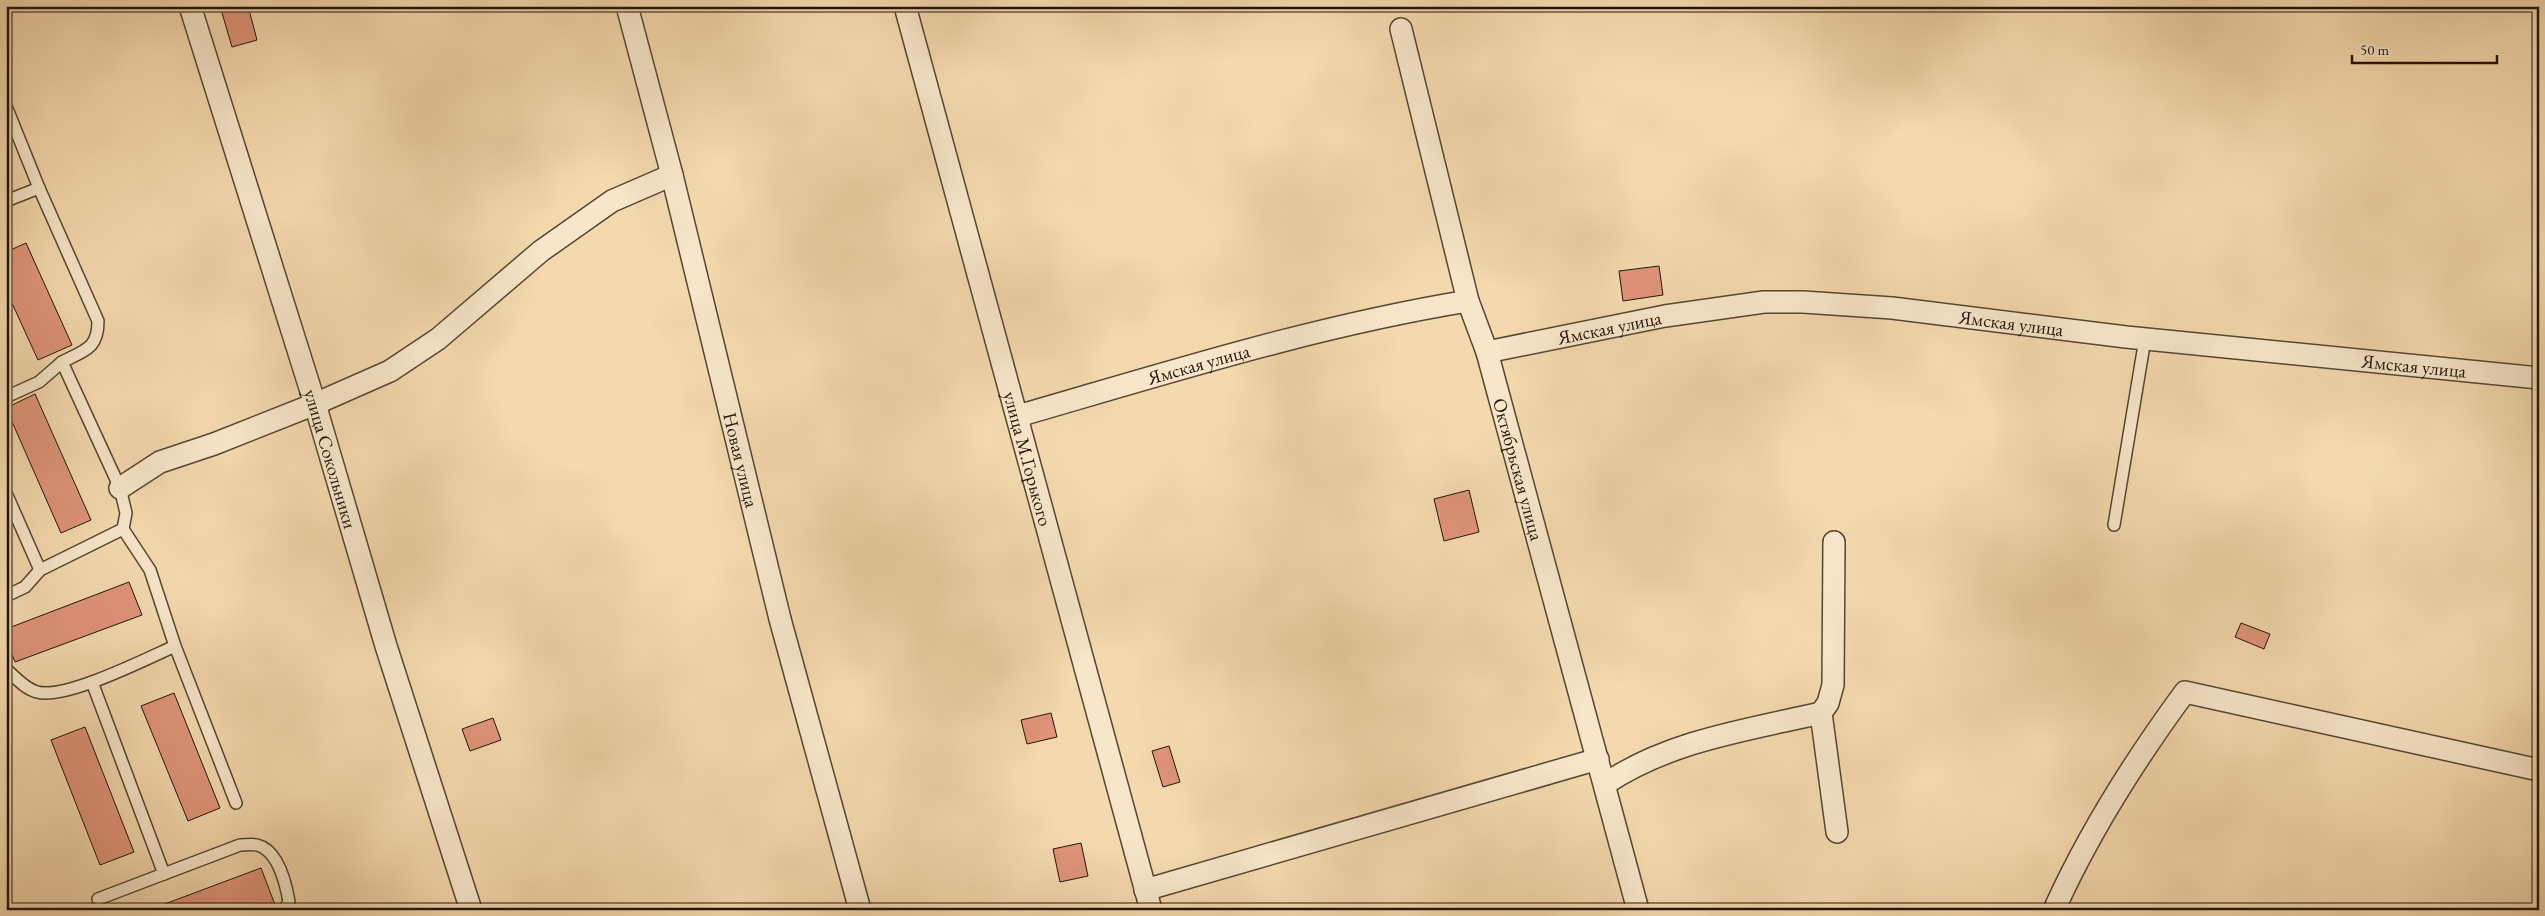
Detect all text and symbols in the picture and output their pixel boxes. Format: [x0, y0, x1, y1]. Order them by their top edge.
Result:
scale bar [2352, 32, 2498, 64]
text: 50 m [2360, 40, 2389, 59]
street label: Ямская улица [1956, 304, 2065, 342]
street label: Ямская улица [1555, 305, 1664, 351]
street label: Ямская улица [1144, 338, 1253, 391]
street label: Ямская улица [2359, 348, 2468, 384]
street label: улица Сокольники [298, 386, 363, 531]
street label: улица М.Горького [997, 388, 1058, 529]
street label: Октябрьская улица [1487, 395, 1550, 544]
street label: Новая улица [717, 410, 765, 510]

